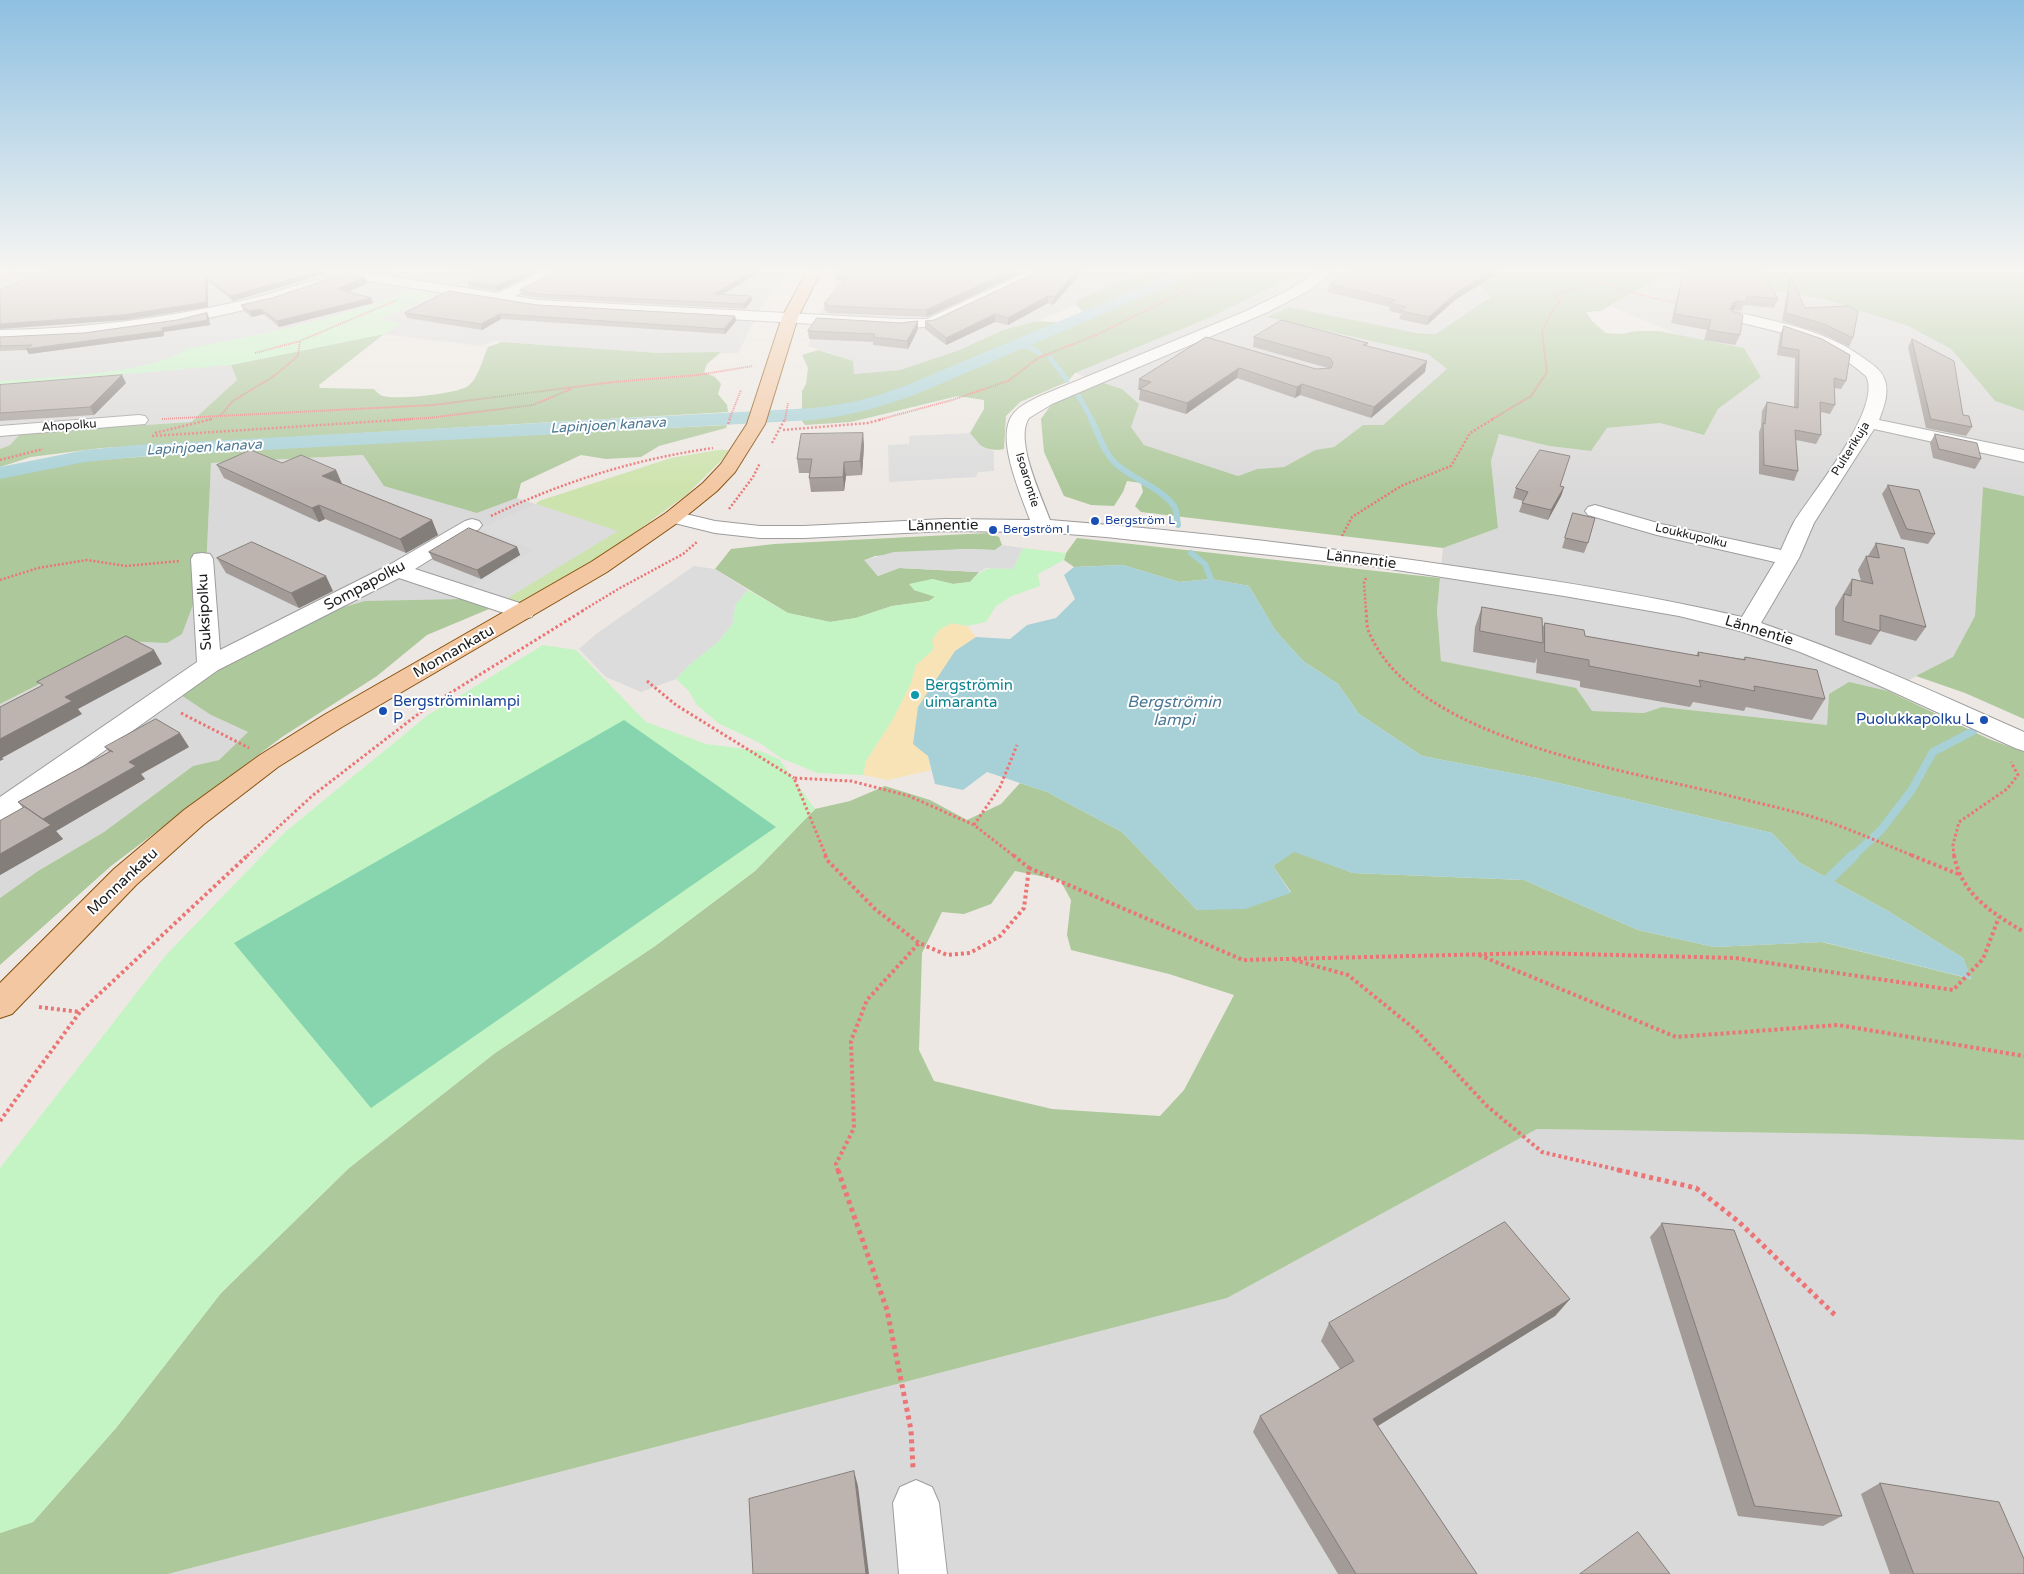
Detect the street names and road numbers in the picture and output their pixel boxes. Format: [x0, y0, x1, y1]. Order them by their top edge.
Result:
street label: Ahopolku [41, 417, 97, 435]
street label: Pulterikuja [1829, 419, 1873, 479]
street label: Isoarontie [1012, 451, 1042, 509]
street label: Lännentie [907, 516, 979, 536]
street label: Loukkupolku [1654, 521, 1728, 551]
street label: Lännentie [1325, 547, 1397, 573]
street label: Sompapolku [321, 557, 409, 615]
street label: Suksipolku [194, 573, 216, 651]
street label: Lännentie [1723, 612, 1795, 650]
street label: Monnankatu [410, 622, 498, 682]
street label: Monnankatu [84, 845, 162, 919]

